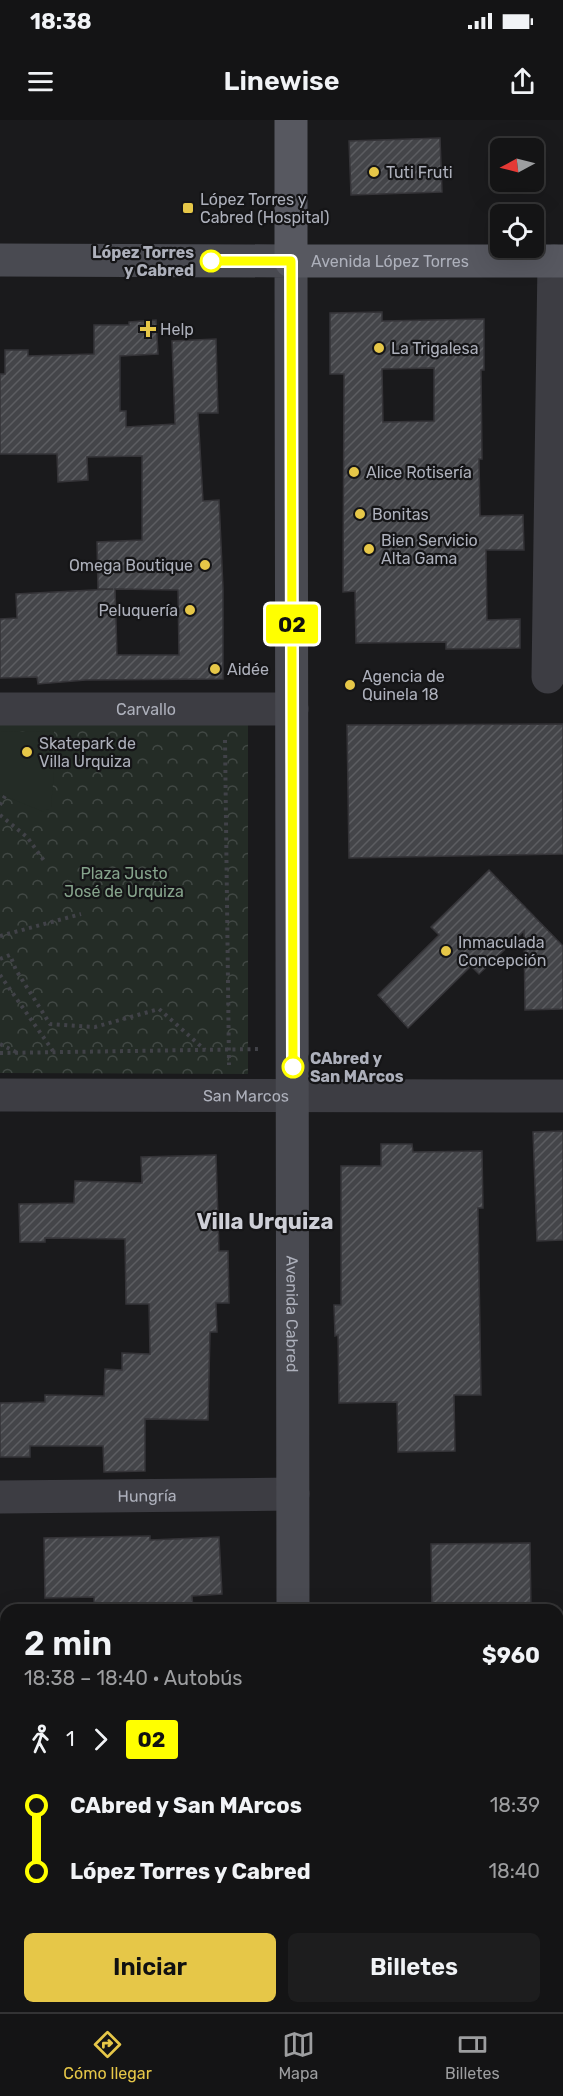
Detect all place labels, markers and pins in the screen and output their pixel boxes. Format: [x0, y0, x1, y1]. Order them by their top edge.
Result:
place label: Tuti Fruti [386, 163, 453, 182]
marker: Tuti Fruti [367, 165, 381, 179]
place label: López Torres y Cabred (Hospital) [200, 190, 329, 227]
marker: López Torres y Cabred (Hospital) [181, 201, 195, 215]
place label: López Torres y Cabred [92, 243, 194, 280]
marker: López Torres y Cabred [200, 250, 222, 272]
place label: Help [160, 320, 194, 339]
marker: Help [141, 322, 155, 336]
place label: La Trigalesa [391, 339, 479, 358]
marker: La Trigalesa [372, 341, 386, 355]
place label: Alice Rotisería [366, 463, 472, 482]
marker: Alice Rotisería [347, 465, 361, 479]
place label: Bonitas [372, 505, 429, 524]
marker: Bonitas [353, 507, 367, 521]
place label: Bien Servicio Alta Gama [381, 531, 478, 568]
marker: Bien Servicio Alta Gama [362, 542, 376, 556]
place label: Omega Boutique [69, 556, 193, 575]
marker: Omega Boutique [198, 558, 212, 572]
place label: Peluquería [98, 601, 178, 620]
marker: Peluquería [183, 603, 197, 617]
place label: Aidée [227, 660, 269, 679]
marker: Aidée [208, 662, 222, 676]
place label: Agencia de Quinela 18 [362, 667, 445, 704]
marker: Agencia de Quinela 18 [343, 678, 357, 692]
place label: Skatepark de Villa Urquiza [39, 734, 136, 771]
marker: Skatepark de Villa Urquiza [20, 745, 34, 759]
place label: Inmaculada Concepción [458, 933, 546, 970]
marker: Inmaculada Concepción [439, 944, 453, 958]
place label: CAbred y San MArcos [310, 1049, 404, 1086]
marker: CAbred y San MArcos [282, 1056, 304, 1078]

